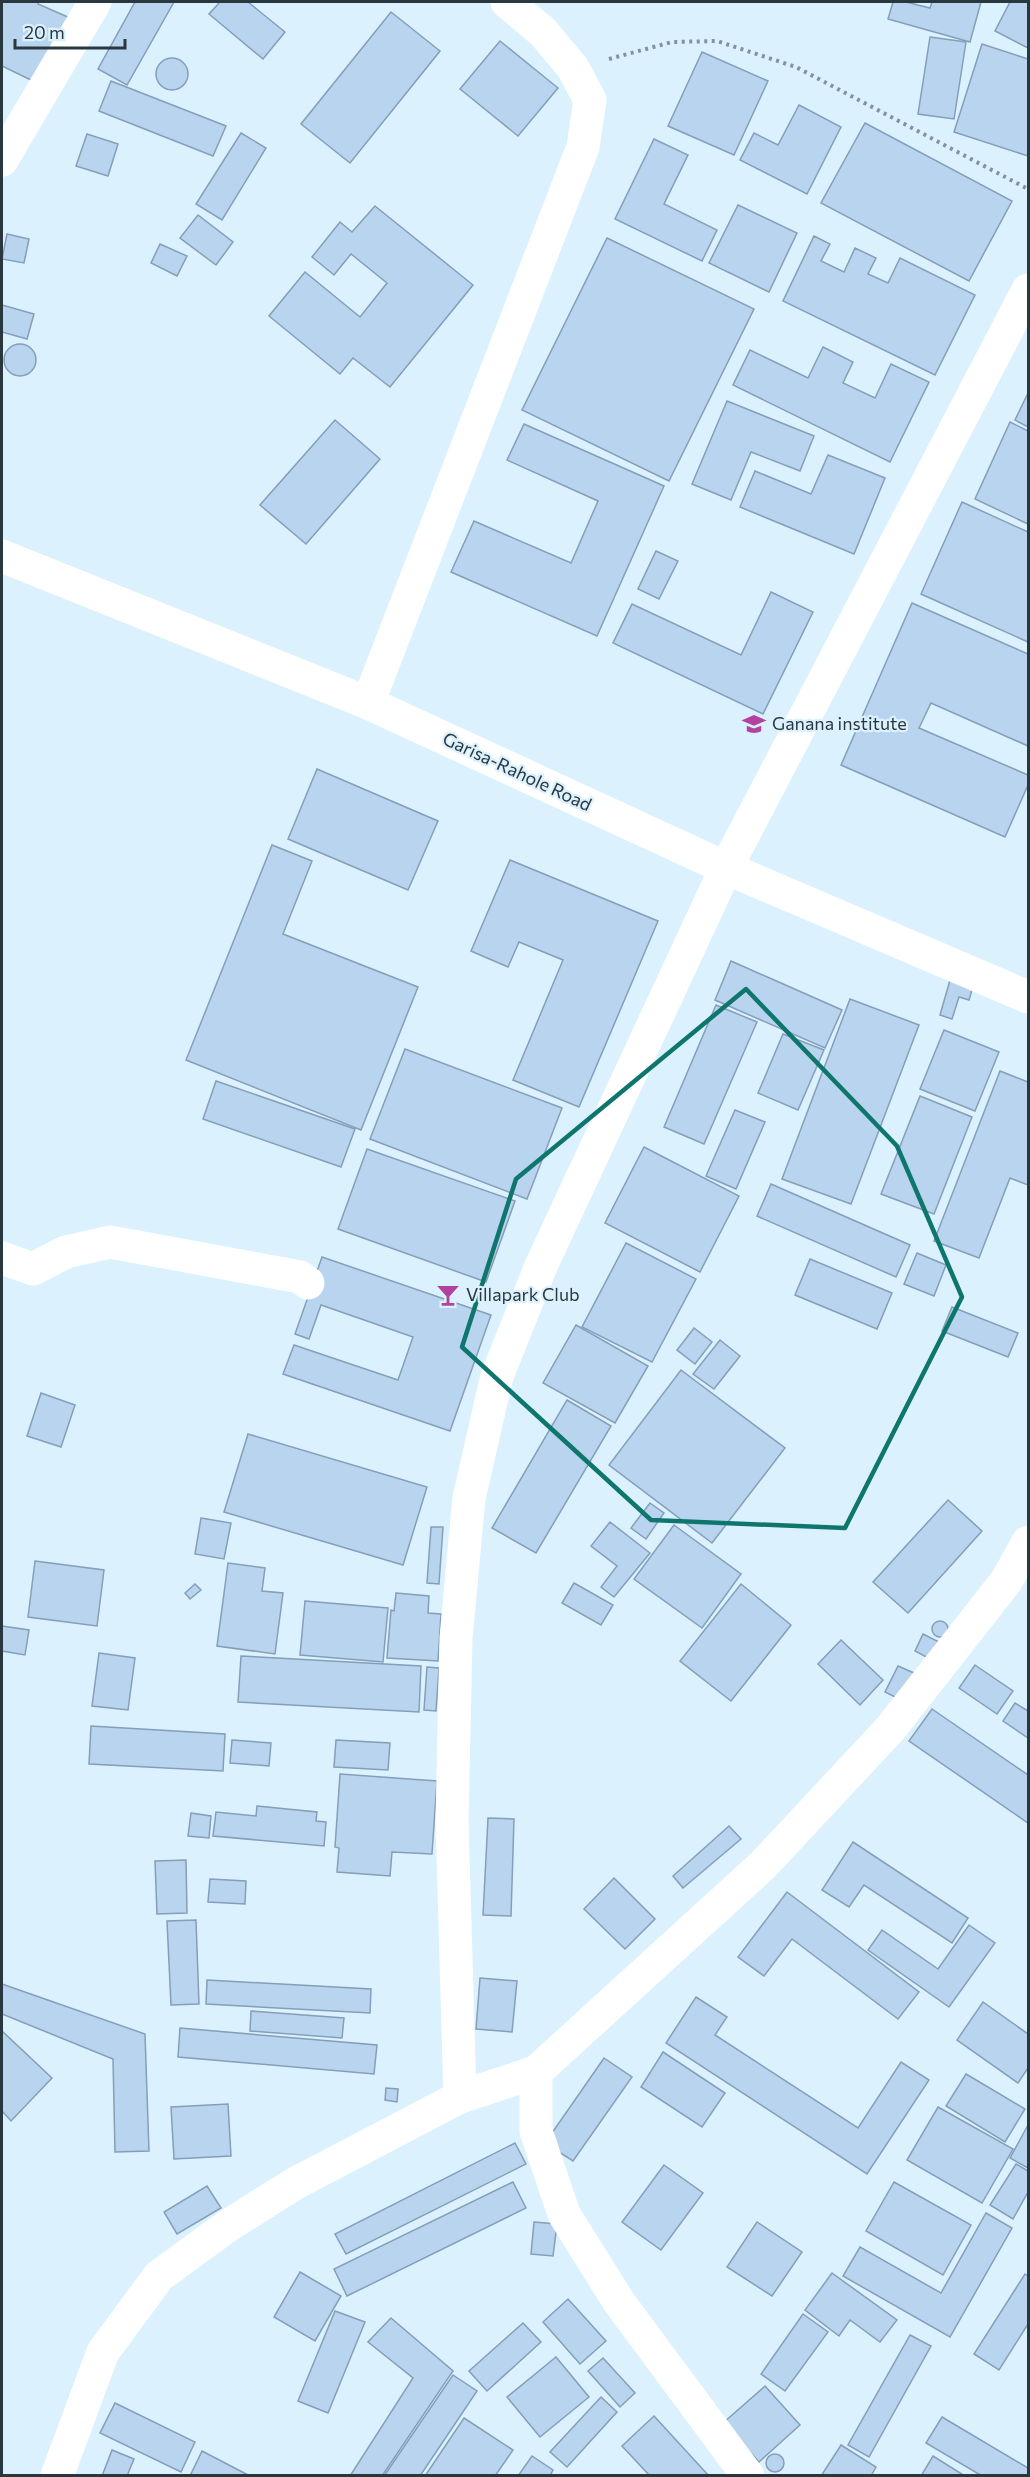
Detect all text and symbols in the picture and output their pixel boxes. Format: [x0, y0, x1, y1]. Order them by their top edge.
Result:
scale bar [15, 12, 124, 50]
text: 20 m [24, 21, 65, 43]
school or university icon: Ganana institute [741, 711, 767, 737]
place label: Ganana institute [772, 712, 907, 734]
street label: Garisa-Rahole Road [440, 727, 595, 815]
bar icon: Villapark Club [435, 1282, 461, 1308]
place label: Villapark Club [466, 1283, 580, 1305]

